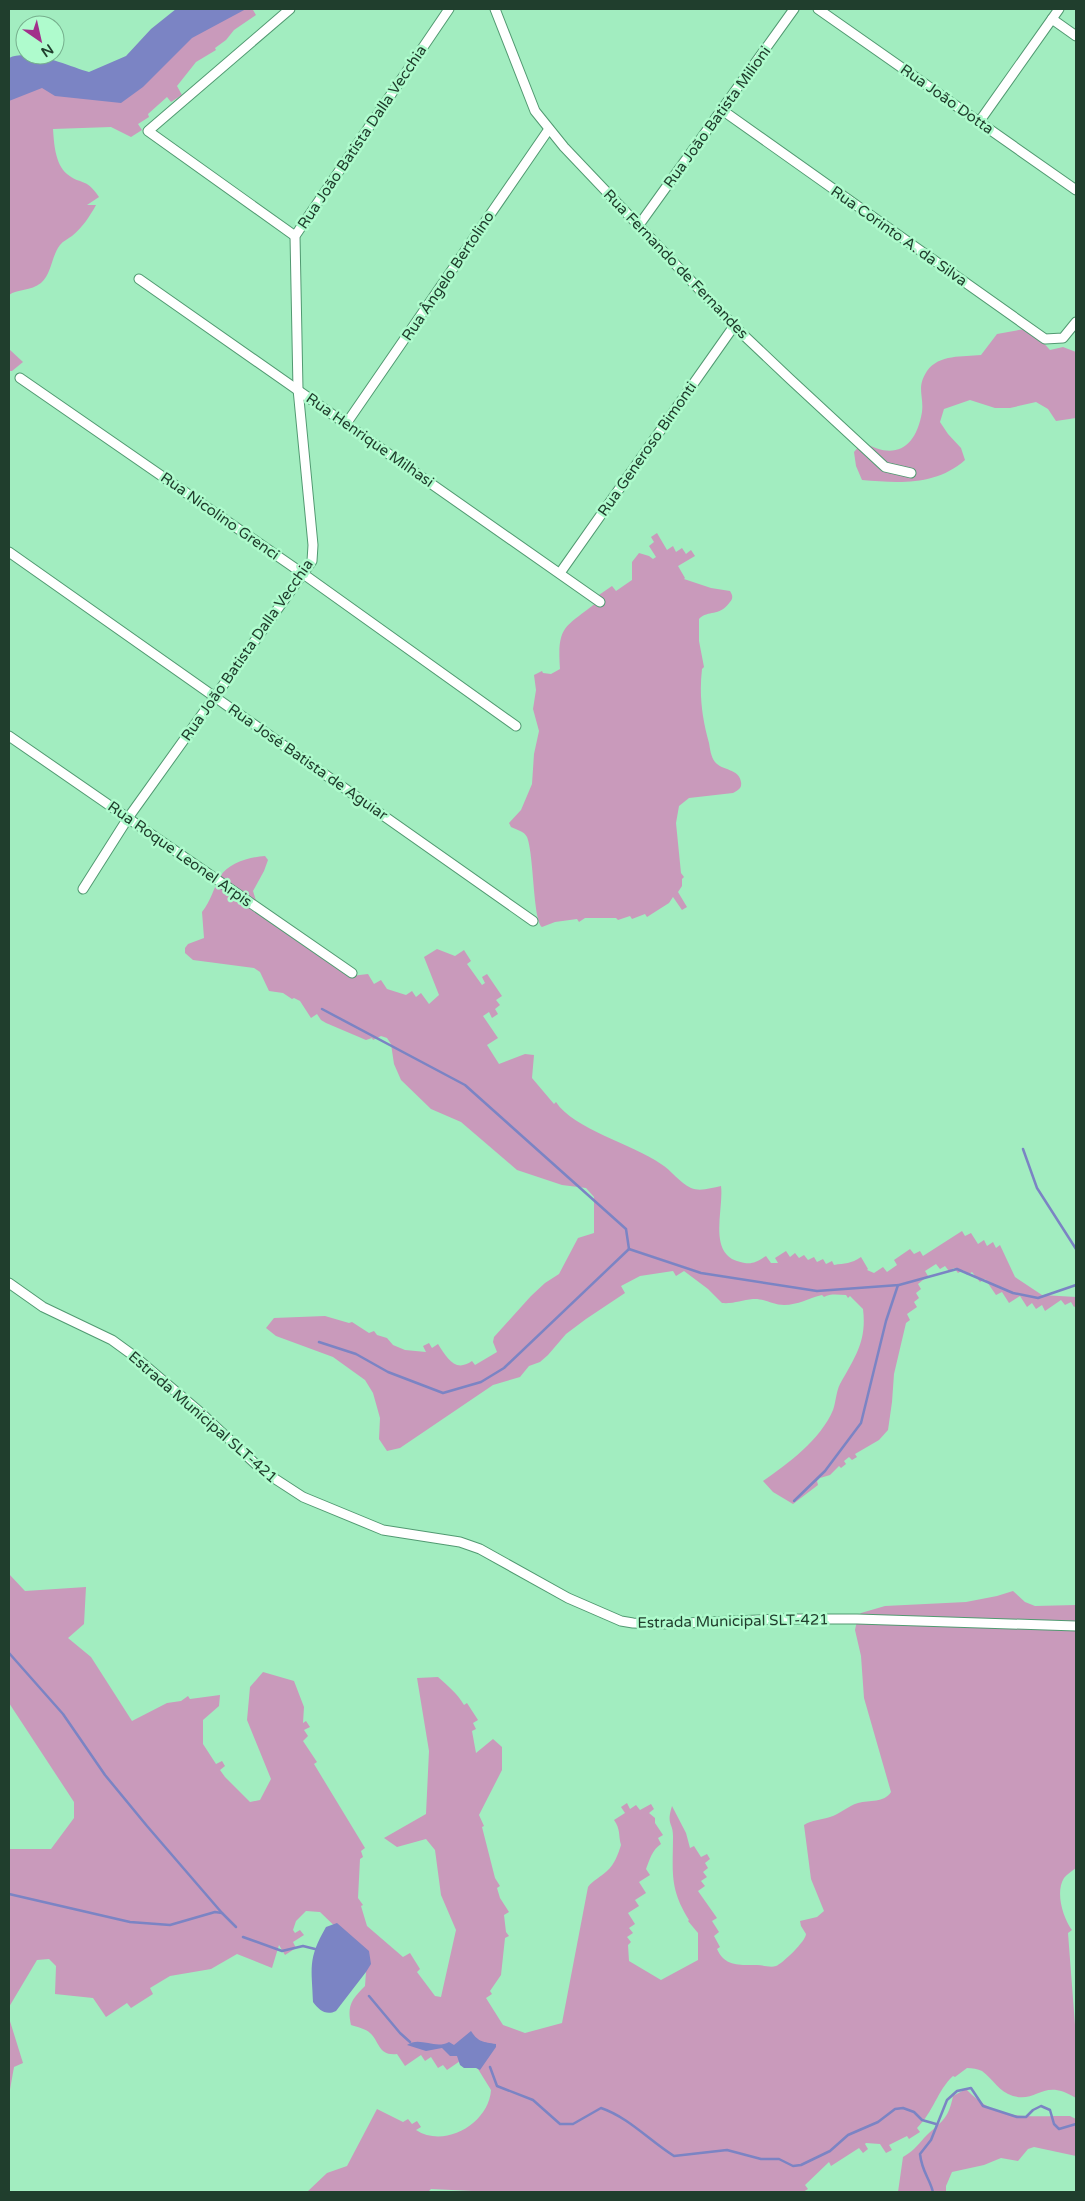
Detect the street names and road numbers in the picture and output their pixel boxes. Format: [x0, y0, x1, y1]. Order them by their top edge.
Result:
street label: Rua João Batista Dalla Vecchia [294, 42, 430, 232]
street label: Rua João Batista Milioni [660, 43, 774, 191]
street label: Rua João Dotta [897, 60, 997, 138]
street label: Rua Corinto A. da Silva [827, 182, 971, 290]
street label: Rua Fernando de Fernandes [600, 186, 752, 342]
street label: Rua Ângelo Bertolino [398, 208, 498, 344]
street label: Rua Generoso Bimonti [594, 378, 700, 520]
street label: Rua Henrique Milhasi [303, 389, 437, 491]
street label: Rua Nicolino Grenci [157, 468, 283, 564]
street label: Rua João Batista Dalla Vecchia [177, 556, 317, 744]
street label: Rua José Batista de Aguiar [225, 700, 391, 824]
street label: Rua Roque Leonel Arpis [105, 797, 255, 911]
street label: Estrada Municipal SLT-421 [125, 1347, 281, 1487]
street label: Estrada Municipal SLT-421 [637, 1610, 829, 1632]

